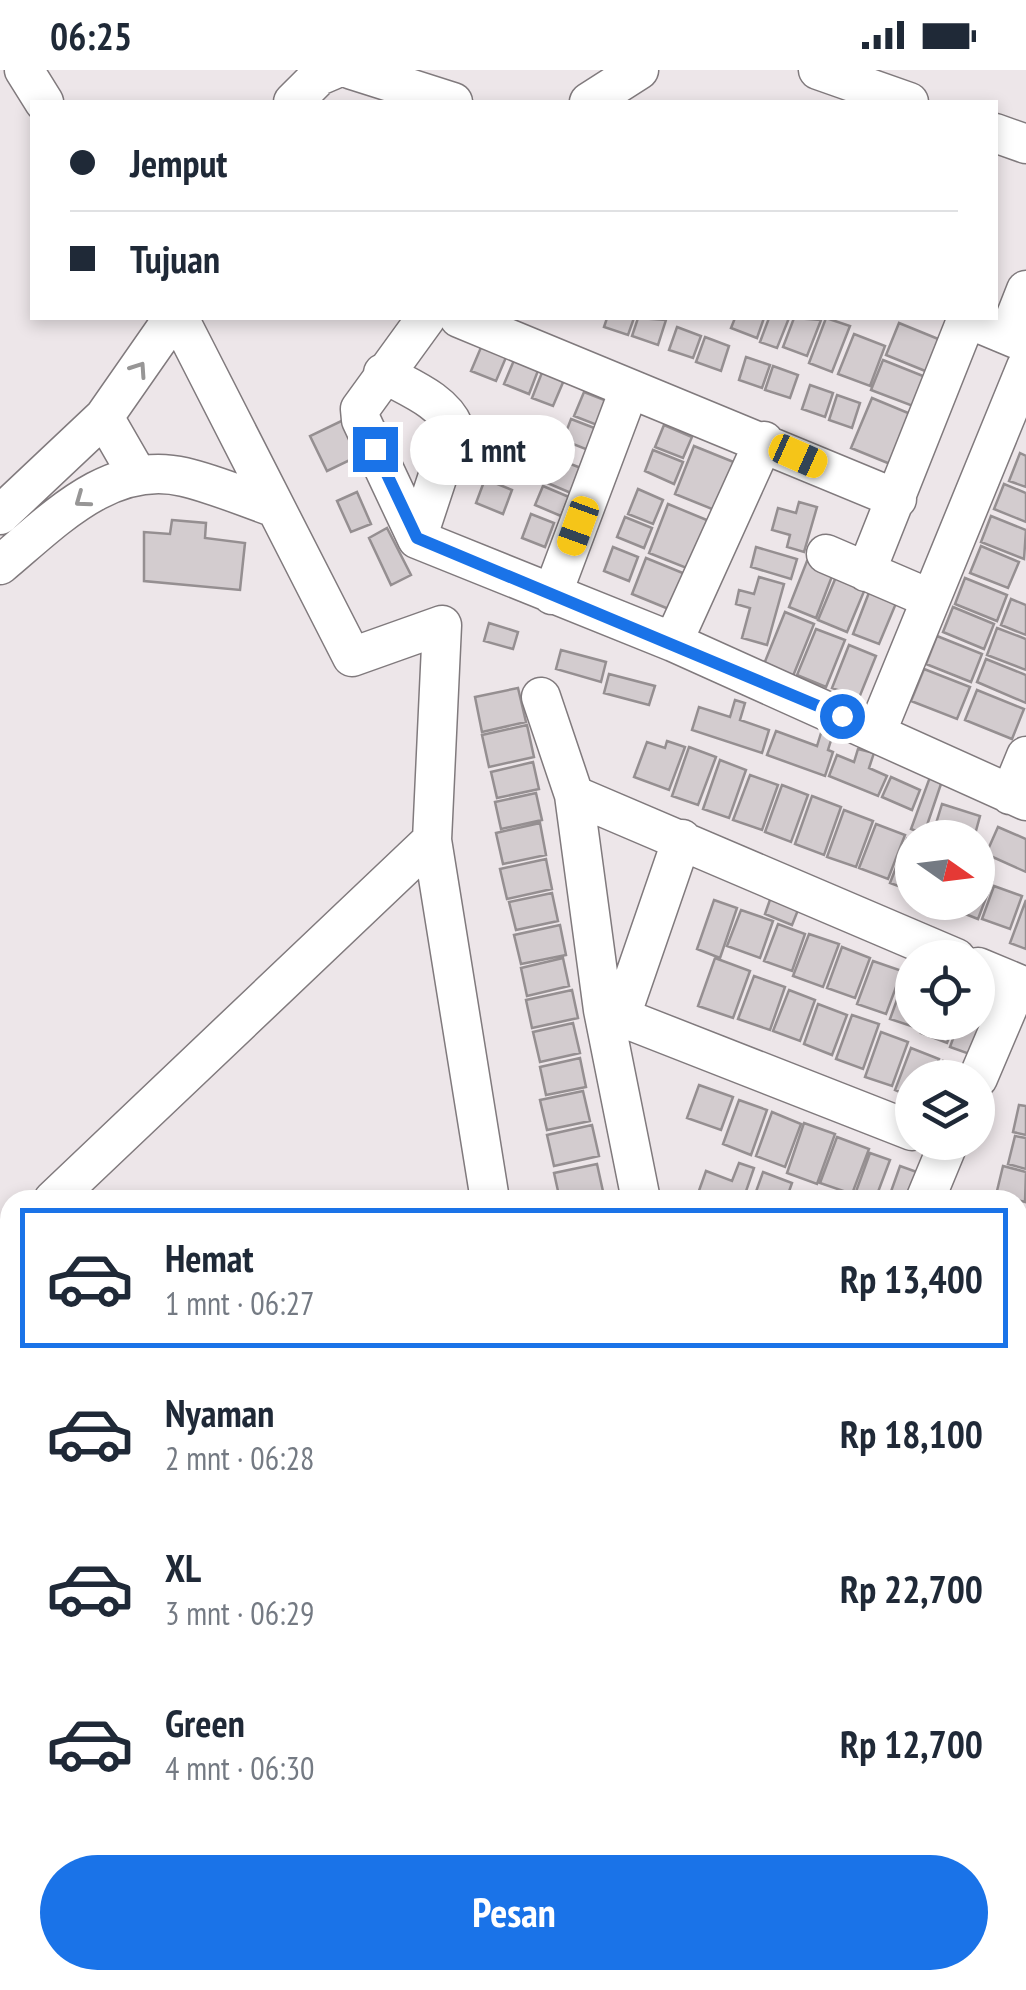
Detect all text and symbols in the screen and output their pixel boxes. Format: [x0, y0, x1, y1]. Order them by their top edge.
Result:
text: 06:25 [50, 11, 132, 60]
text: Jemput [130, 138, 227, 187]
text: Tujuan [130, 234, 220, 283]
one-way arrow [127, 361, 145, 380]
callout: 1 mnt [410, 414, 575, 484]
route end [353, 427, 398, 472]
text: 1 mnt [459, 429, 526, 471]
car [764, 430, 832, 482]
one-way arrow [75, 489, 93, 506]
car [554, 493, 602, 559]
route start [820, 694, 865, 739]
north arrow [895, 820, 995, 920]
map controls [895, 820, 995, 1160]
button: locate [895, 940, 995, 1040]
button: layers [895, 1060, 995, 1160]
icon: car [45, 1233, 135, 1323]
text: Hemat [165, 1233, 253, 1282]
text: Rp 13,400 [840, 1254, 983, 1303]
text: 1 mnt · 06:27 [165, 1282, 314, 1324]
icon: car [45, 1388, 135, 1478]
text: Nyaman [165, 1388, 274, 1437]
text: Rp 18,100 [840, 1409, 983, 1458]
text: 2 mnt · 06:28 [165, 1437, 314, 1479]
icon: car [45, 1543, 135, 1633]
text: XL [165, 1543, 201, 1592]
text: Rp 22,700 [840, 1564, 983, 1613]
text: 3 mnt · 06:29 [165, 1592, 314, 1634]
icon: car [45, 1698, 135, 1788]
text: Green [165, 1698, 245, 1747]
text: Rp 12,700 [840, 1719, 983, 1768]
text: 4 mnt · 06:30 [165, 1747, 314, 1789]
button: Pesan [40, 1855, 988, 1970]

